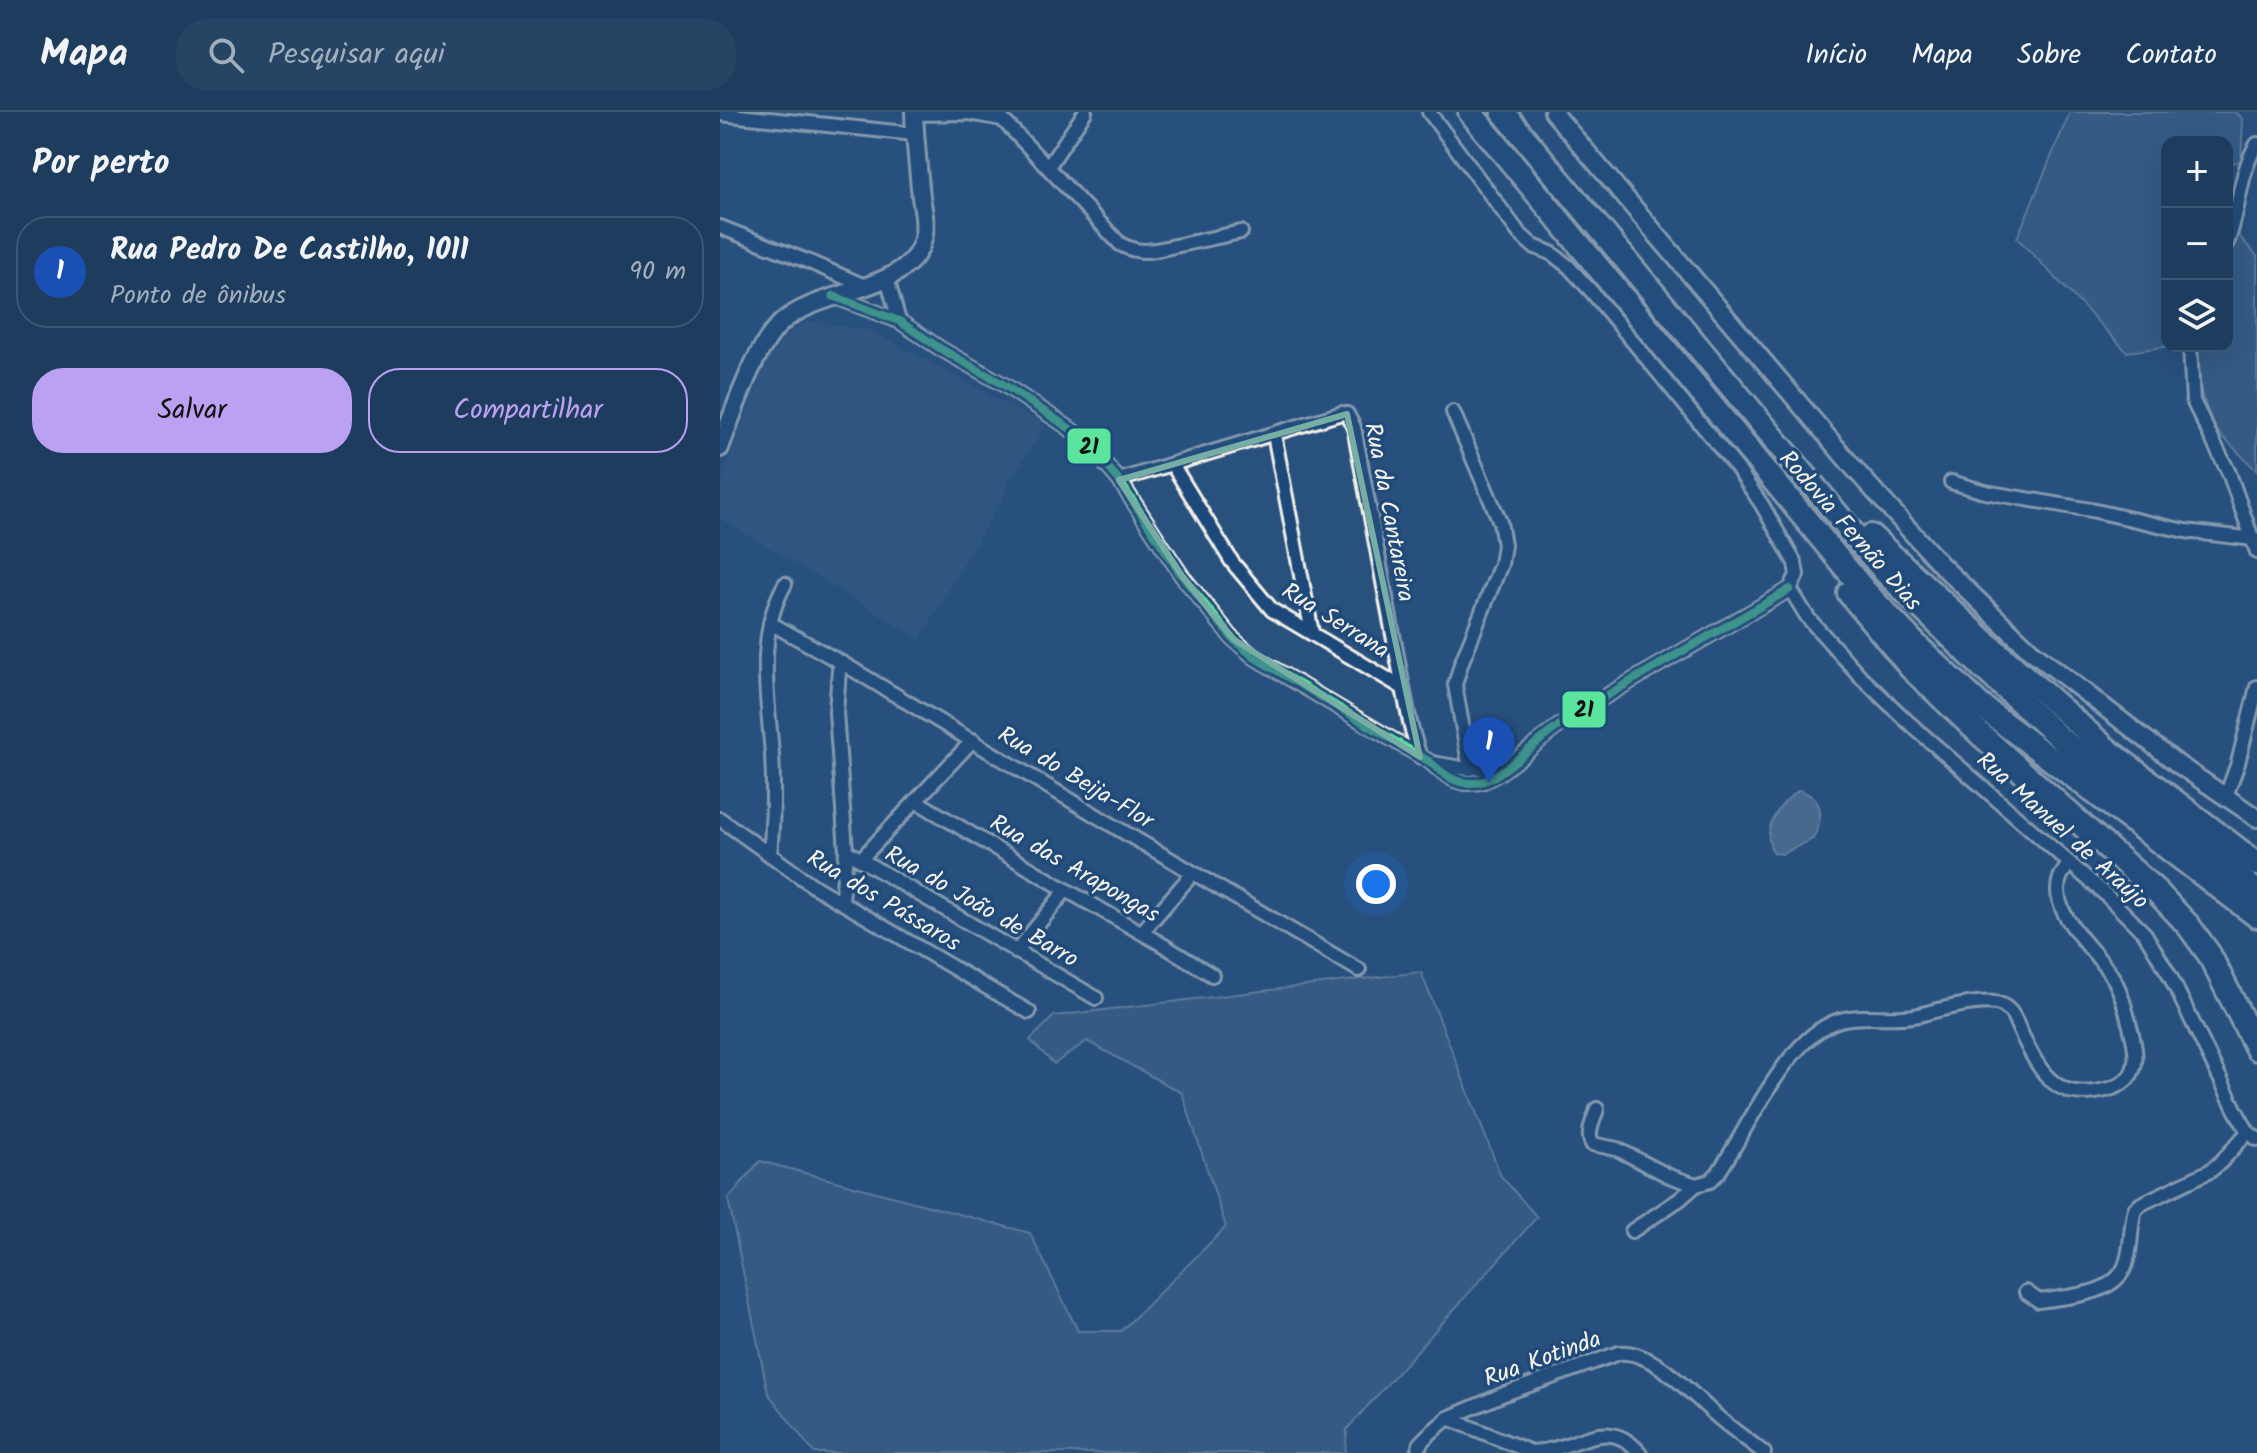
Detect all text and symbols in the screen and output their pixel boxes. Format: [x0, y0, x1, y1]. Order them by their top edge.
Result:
search box [176, 19, 736, 91]
text: Mapa [40, 25, 128, 85]
text: Pesquisar aqui [268, 31, 445, 79]
icon: search [204, 33, 248, 77]
text: Início [1805, 33, 1867, 78]
text: Mapa [1911, 33, 1973, 78]
text: Sobre [2017, 33, 2081, 78]
text: Contato [2125, 33, 2217, 78]
map controls [2161, 136, 2233, 352]
button: + [2161, 136, 2233, 208]
text: Por perto [32, 137, 170, 191]
button: − [2161, 208, 2233, 280]
text: Rua Pedro De Castilho, 1011 [110, 227, 469, 275]
text: 1 [56, 251, 64, 293]
text: 90 m [629, 251, 686, 293]
text: Ponto de ônibus [110, 275, 286, 317]
button: layers [2161, 280, 2233, 352]
button: Salvar [32, 368, 352, 453]
button: Compartilhar [368, 368, 688, 453]
street label: Rua da Cantareira [1352, 419, 1425, 605]
line badge: 21 [1066, 427, 1112, 465]
text: 21 [1079, 431, 1099, 466]
street label: Rodovia Fernão Dias [1769, 442, 1931, 620]
street label: Rua Serrana [1273, 573, 1397, 670]
line badge: 21 [1561, 690, 1607, 729]
text: 21 [1574, 694, 1594, 729]
street label: Rua do Beija-Flor [990, 716, 1163, 841]
pin: 1 [1463, 717, 1515, 783]
street label: Rua Manuel de Araújo [1966, 742, 2158, 920]
street label: Rua das Arapongas [982, 805, 1167, 934]
street label: Rua do João de Barro [877, 836, 1086, 979]
street label: Rua dos Pássaros [799, 840, 968, 963]
your location [1356, 864, 1396, 904]
street label: Rua Kotinda [1478, 1320, 1607, 1399]

